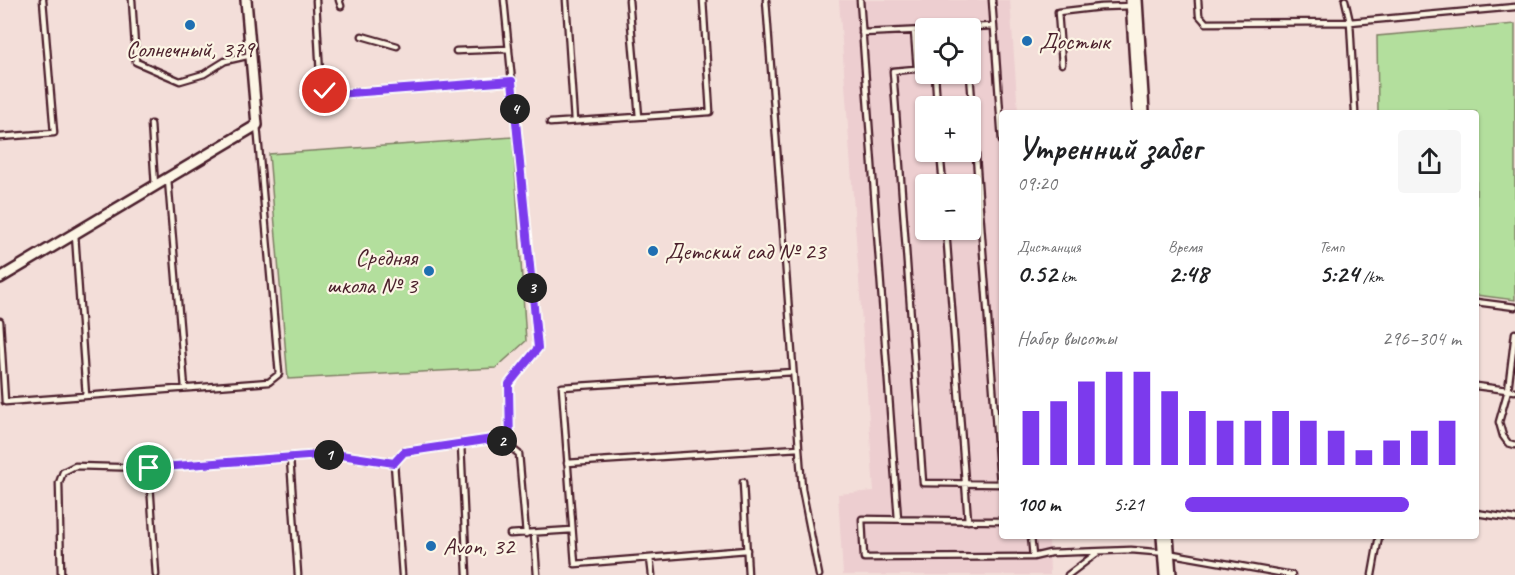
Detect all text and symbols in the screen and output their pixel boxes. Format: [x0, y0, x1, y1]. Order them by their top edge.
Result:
marker: Солнечный, 379 [183, 18, 197, 32]
map controls [915, 18, 981, 240]
button: locate [915, 18, 981, 84]
place label: Достык [1039, 26, 1112, 56]
place label: Солнечный, 379 [126, 34, 256, 64]
marker: Достык [1020, 34, 1034, 48]
pin [299, 65, 350, 116]
icon: check [308, 74, 341, 107]
pin: 4 [500, 94, 530, 124]
button: + [915, 96, 981, 162]
text: 4 [511, 99, 519, 119]
text: Утренний забег [1017, 127, 1201, 169]
button: share [1398, 130, 1461, 193]
text: 09:20 [1017, 171, 1057, 196]
button: − [915, 174, 981, 240]
place label: Детский сад № 23 [665, 236, 828, 266]
text: Дистанция [1017, 237, 1081, 257]
text: Время [1168, 237, 1202, 257]
text: Темп [1319, 237, 1345, 257]
place label: Средняя школа № 3 [327, 242, 419, 300]
marker: Детский сад № 23 [646, 244, 660, 258]
text: 0.52 [1017, 257, 1057, 290]
text: 2:48 [1168, 257, 1208, 290]
text: 5:24 [1319, 257, 1359, 290]
marker: Средняя школа № 3 [422, 264, 436, 278]
text: km [1057, 267, 1076, 287]
text: /km [1359, 267, 1384, 287]
pin: 3 [517, 273, 547, 303]
text: 3 [528, 278, 536, 298]
text: Набор высоты [1017, 326, 1116, 351]
text: 296–304 m [1382, 326, 1461, 351]
pin: 2 [487, 426, 517, 456]
text: 2 [498, 431, 506, 451]
pin: 1 [314, 440, 344, 470]
pin [123, 442, 174, 493]
text: 1 [325, 445, 333, 465]
icon: arrive [132, 451, 165, 484]
text: 100 m [1017, 492, 1060, 517]
text: 5:21 [1113, 492, 1144, 517]
place label: Avon, 32 [443, 531, 517, 561]
marker: Avon, 32 [424, 539, 438, 553]

